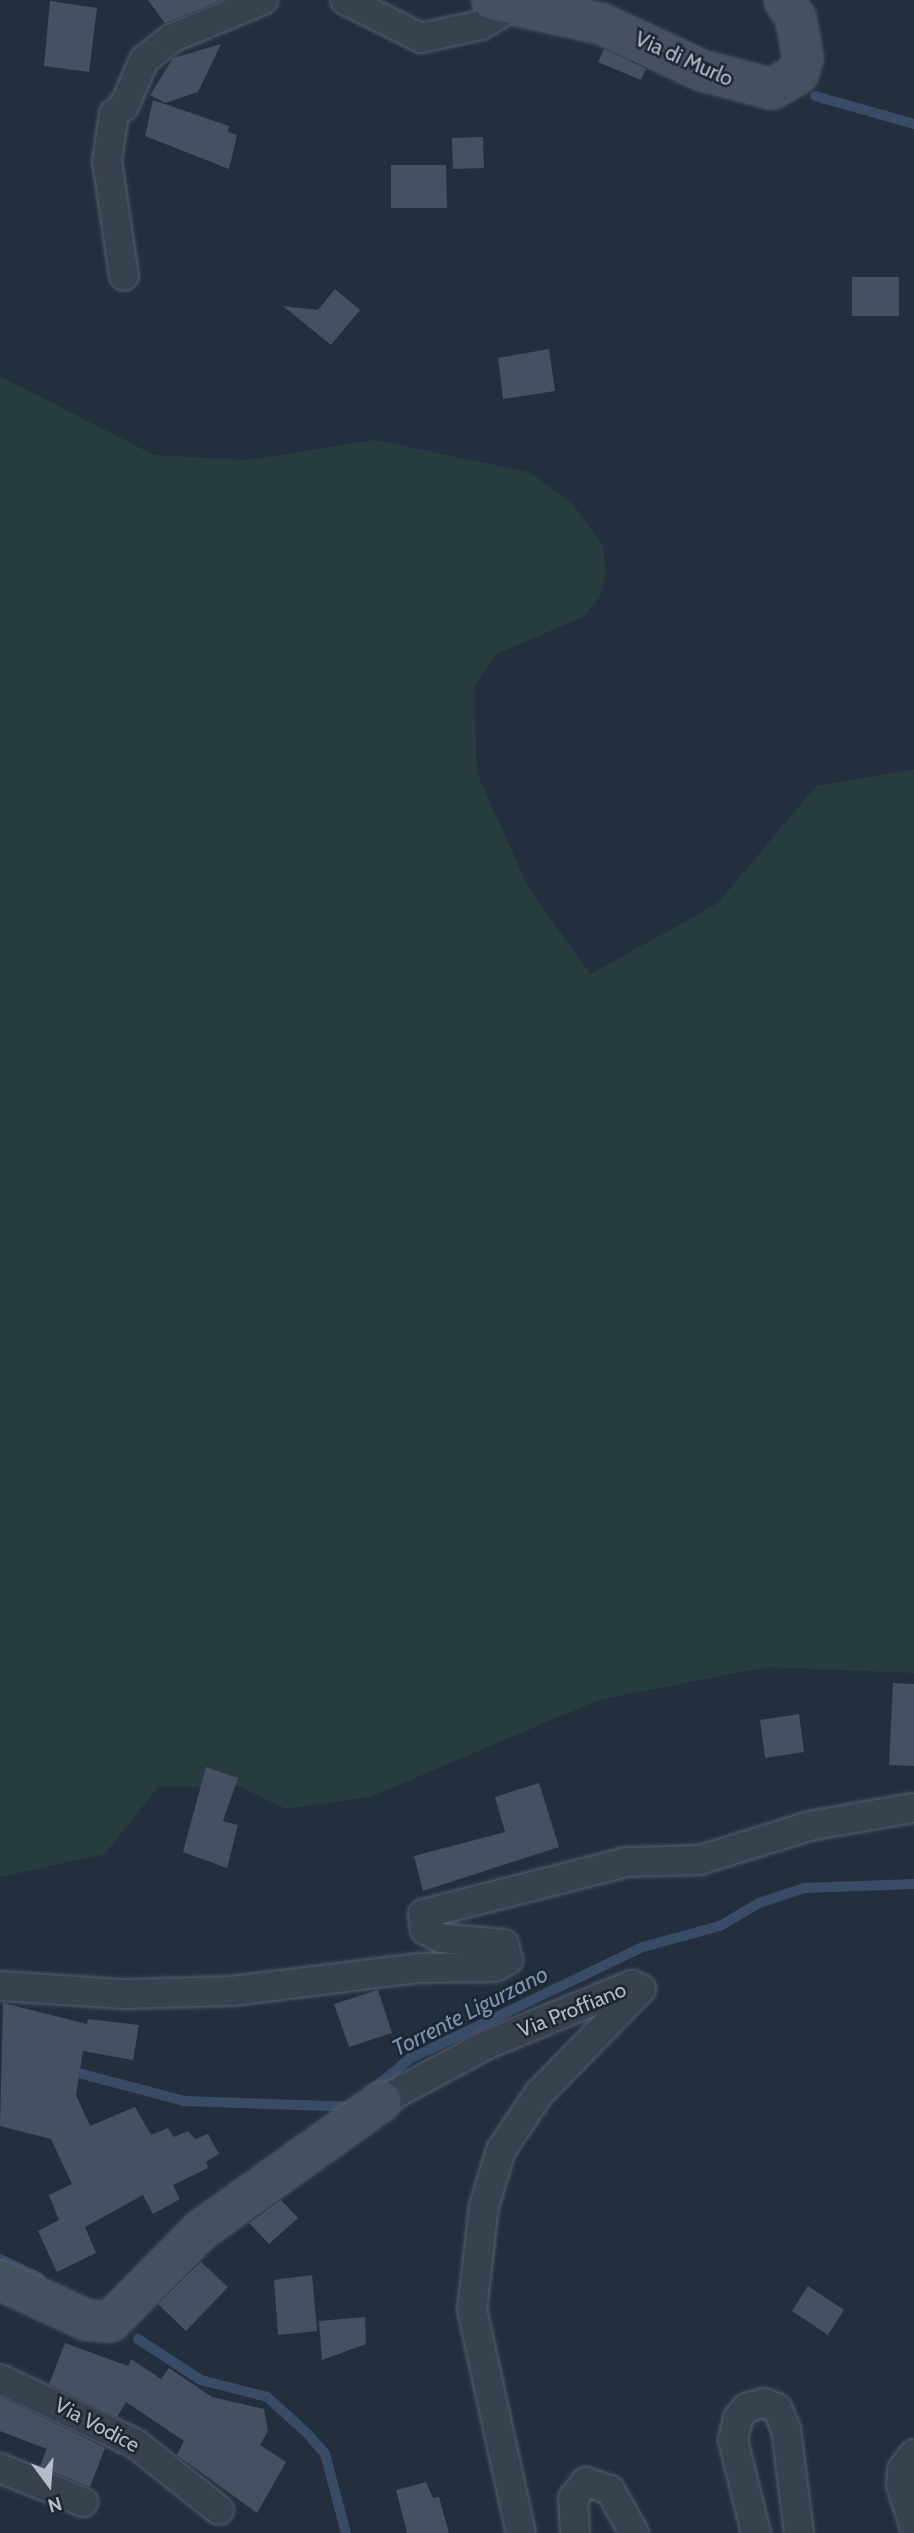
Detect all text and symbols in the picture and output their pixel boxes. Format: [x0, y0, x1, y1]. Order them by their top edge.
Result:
street label: Via di Murlo [631, 26, 737, 92]
water label: Torrente Ligurzano [388, 1960, 552, 2062]
street label: Via Proffiano [514, 1977, 630, 2043]
street label: Via Vodice [50, 2392, 144, 2458]
north arrow [14, 2449, 84, 2519]
text: N [45, 2492, 65, 2518]

